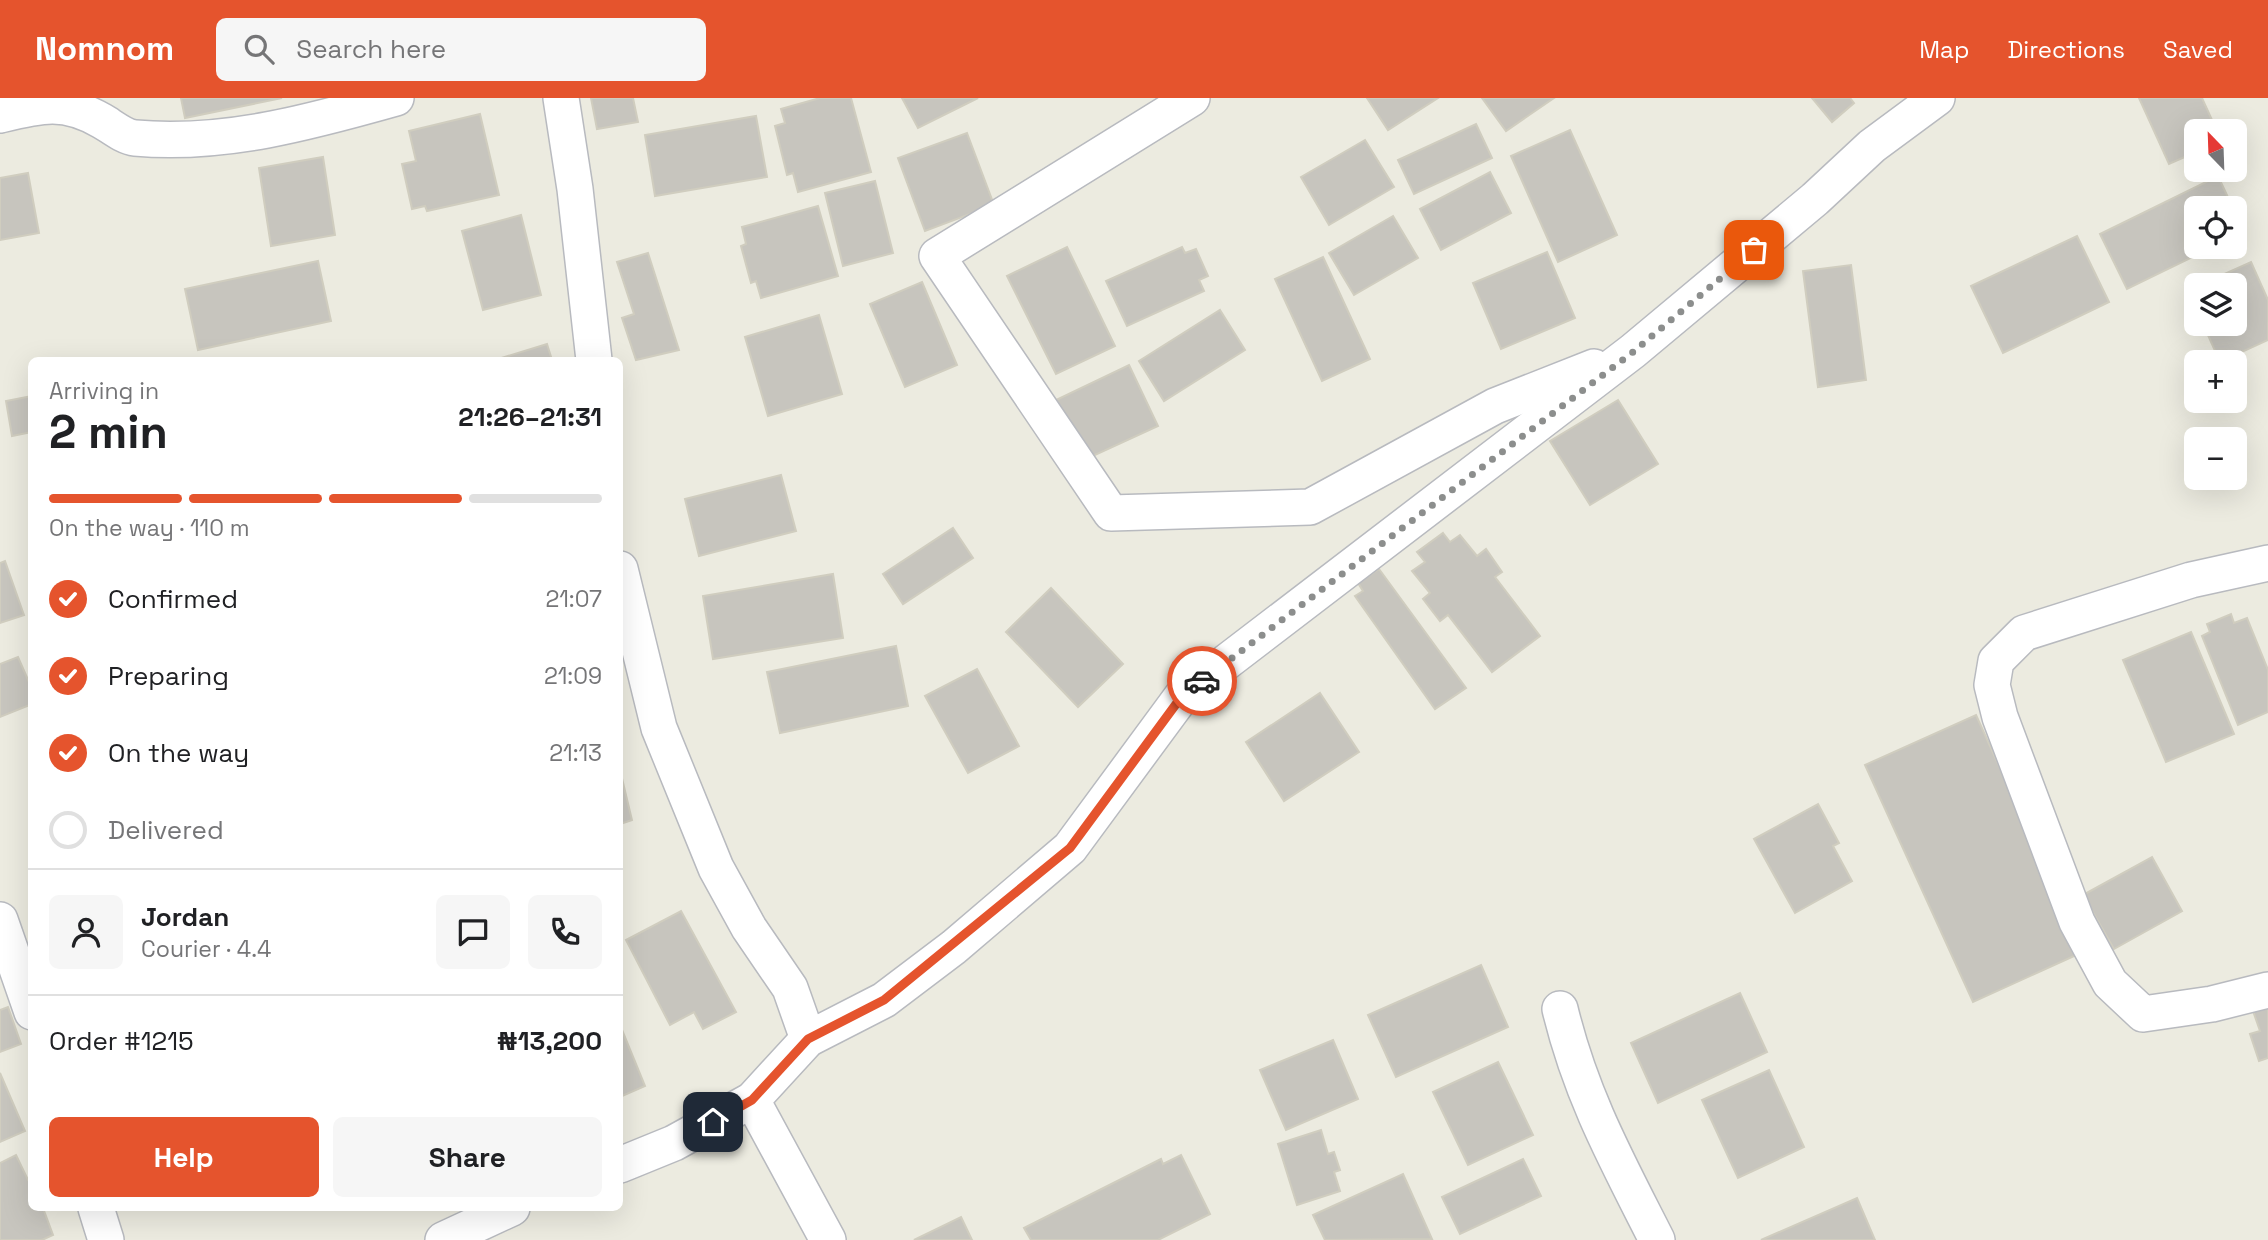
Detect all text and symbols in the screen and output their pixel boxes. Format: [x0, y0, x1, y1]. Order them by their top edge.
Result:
search box [216, 18, 706, 81]
text: Nomnom [35, 28, 174, 70]
icon: search [240, 30, 278, 68]
text: Search here [296, 32, 446, 66]
text: Map [1919, 34, 1969, 65]
text: Directions [2007, 34, 2125, 65]
text: Saved [2163, 34, 2233, 65]
north arrow [2184, 119, 2247, 182]
map controls [2184, 119, 2247, 490]
button: locate [2184, 196, 2247, 259]
pin [1724, 220, 1784, 280]
icon: bag [1735, 231, 1773, 269]
button: layers [2184, 273, 2247, 336]
button: + [2184, 350, 2247, 413]
text: Arriving in [49, 376, 159, 406]
text: 21:26–21:31 [458, 400, 602, 434]
text: 2 min [49, 403, 168, 461]
button: − [2184, 427, 2247, 490]
text: On the way · 110 m [49, 513, 250, 543]
icon: check [49, 580, 87, 618]
text: Confirmed [108, 582, 238, 616]
text: 21:07 [545, 584, 602, 614]
courier [1167, 646, 1237, 716]
icon: check [49, 657, 87, 695]
text: Preparing [108, 659, 229, 693]
text: 21:09 [544, 661, 602, 691]
icon: car [1183, 662, 1221, 700]
icon: check [49, 734, 87, 772]
text: On the way [108, 736, 249, 770]
text: 21:13 [549, 738, 602, 768]
text: Delivered [108, 813, 224, 847]
button: person [49, 895, 123, 969]
button: chat [436, 895, 510, 969]
button: phone [528, 895, 602, 969]
text: Jordan [141, 900, 229, 934]
text: Courier · 4.4 [141, 934, 271, 964]
text: Order #1215 [49, 1024, 194, 1058]
text: ₦13,200 [497, 1024, 602, 1058]
pin [683, 1092, 743, 1152]
icon: home [694, 1103, 732, 1141]
button: Help [49, 1117, 319, 1197]
button: Share [333, 1117, 602, 1197]

